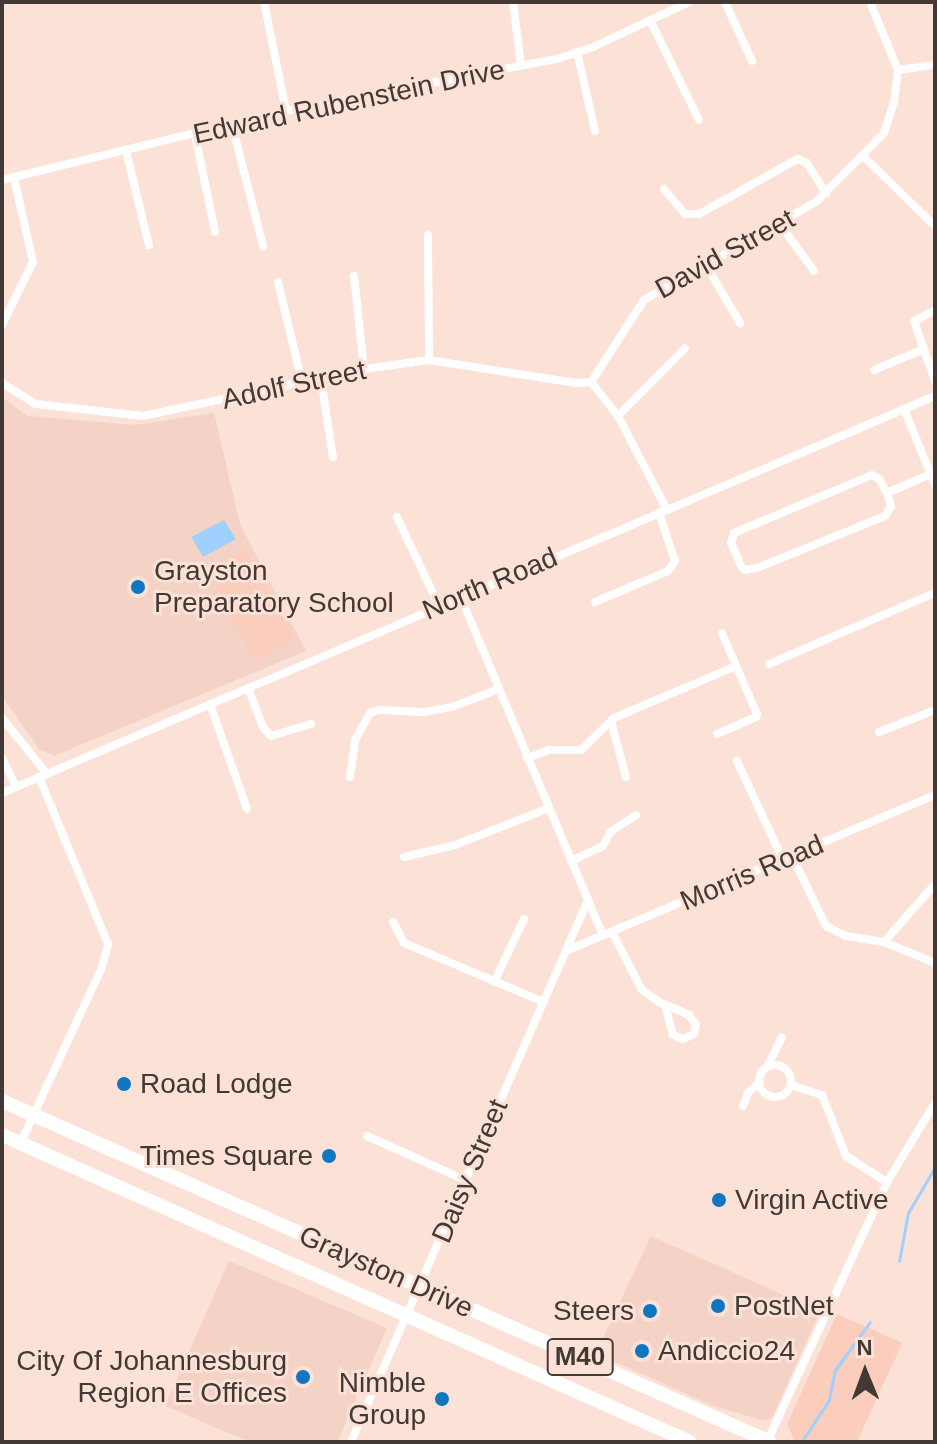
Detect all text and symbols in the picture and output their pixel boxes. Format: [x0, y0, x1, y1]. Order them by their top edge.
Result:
street label: Edward Rubenstein Drive [190, 53, 508, 151]
street label: David Street [649, 202, 801, 306]
street label: Adolf Street [219, 353, 369, 417]
street label: North Road [418, 541, 562, 627]
place label: Grayston Preparatory School [154, 554, 394, 620]
marker: Grayston Preparatory School [129, 578, 147, 596]
street label: Morris Road [675, 828, 829, 918]
place label: Road Lodge [140, 1067, 293, 1101]
marker: Road Lodge [115, 1075, 133, 1093]
street label: Daisy Street [425, 1094, 515, 1248]
place label: Times Square [140, 1139, 313, 1173]
marker: Times Square [320, 1147, 338, 1165]
place label: Virgin Active [735, 1183, 890, 1217]
marker: Virgin Active [710, 1191, 728, 1209]
street label: Grayston Drive [294, 1219, 478, 1325]
place label: PostNet [734, 1289, 834, 1323]
place label: Steers [553, 1294, 634, 1328]
marker: PostNet [709, 1297, 727, 1315]
marker: Steers [641, 1302, 659, 1320]
north arrow [825, 1332, 905, 1412]
place label: Andiccio24 [658, 1334, 795, 1368]
road number: M40 [546, 1335, 614, 1379]
text: N [856, 1335, 873, 1360]
marker: Andiccio24 [633, 1342, 651, 1360]
place label: City Of Johannesburg Region E Offices [16, 1344, 287, 1410]
place label: Nimble Group [339, 1366, 426, 1432]
marker: City Of Johannesburg Region E Offices [294, 1368, 312, 1386]
marker: Nimble Group [433, 1390, 451, 1408]

